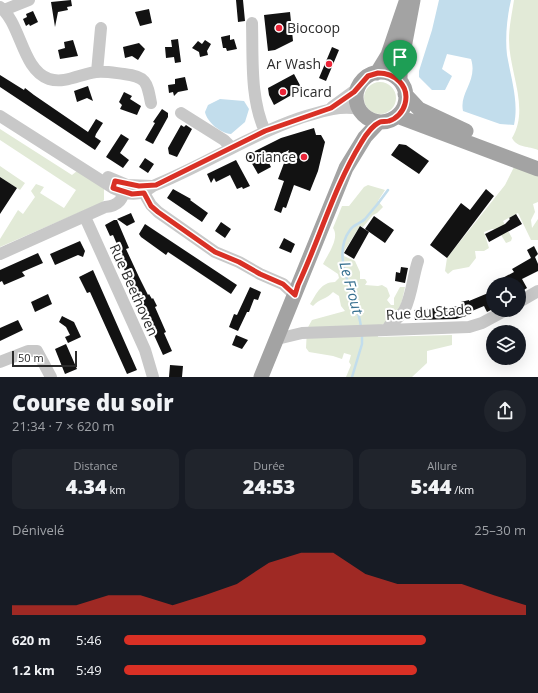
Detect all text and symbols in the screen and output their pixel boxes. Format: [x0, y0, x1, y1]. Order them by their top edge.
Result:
place label: Biocoop [287, 18, 340, 37]
marker: Biocoop [274, 23, 284, 33]
pin [383, 40, 417, 81]
icon: arrive [389, 46, 411, 68]
place label: Ar Wash [267, 54, 321, 73]
marker: Ar Wash [324, 59, 334, 69]
place label: Picard [291, 82, 332, 101]
marker: Picard [278, 87, 288, 97]
place label: Oriance [245, 147, 296, 166]
marker: Oriance [299, 152, 309, 162]
street label: Rue Beethoven [106, 241, 163, 339]
water label: Le Frout [335, 259, 369, 317]
map controls [486, 277, 526, 365]
button: locate [486, 277, 526, 317]
street label: Rue du Stade [385, 299, 473, 324]
button: layers [486, 325, 526, 365]
scale bar [12, 349, 77, 368]
text: 50 m [18, 350, 44, 365]
text: Course du soir [12, 387, 174, 417]
button: share [484, 390, 526, 432]
text: 21:34 · 7 × 620 m [12, 417, 115, 435]
text: Distance [74, 458, 118, 473]
text: Durée [253, 458, 285, 473]
text: Allure [427, 458, 457, 473]
text: 4.34 [66, 473, 107, 500]
text: 24:53 [243, 473, 295, 500]
text: 5:44 [410, 473, 451, 500]
text: km [107, 482, 126, 497]
text: /km [451, 482, 474, 497]
text: Dénivelé [12, 521, 64, 539]
text: 25–30 m [474, 521, 526, 539]
text: 620 m [12, 631, 50, 649]
text: 5:46 [76, 631, 102, 649]
text: 1.2 km [12, 661, 55, 679]
text: 5:49 [76, 661, 102, 679]

